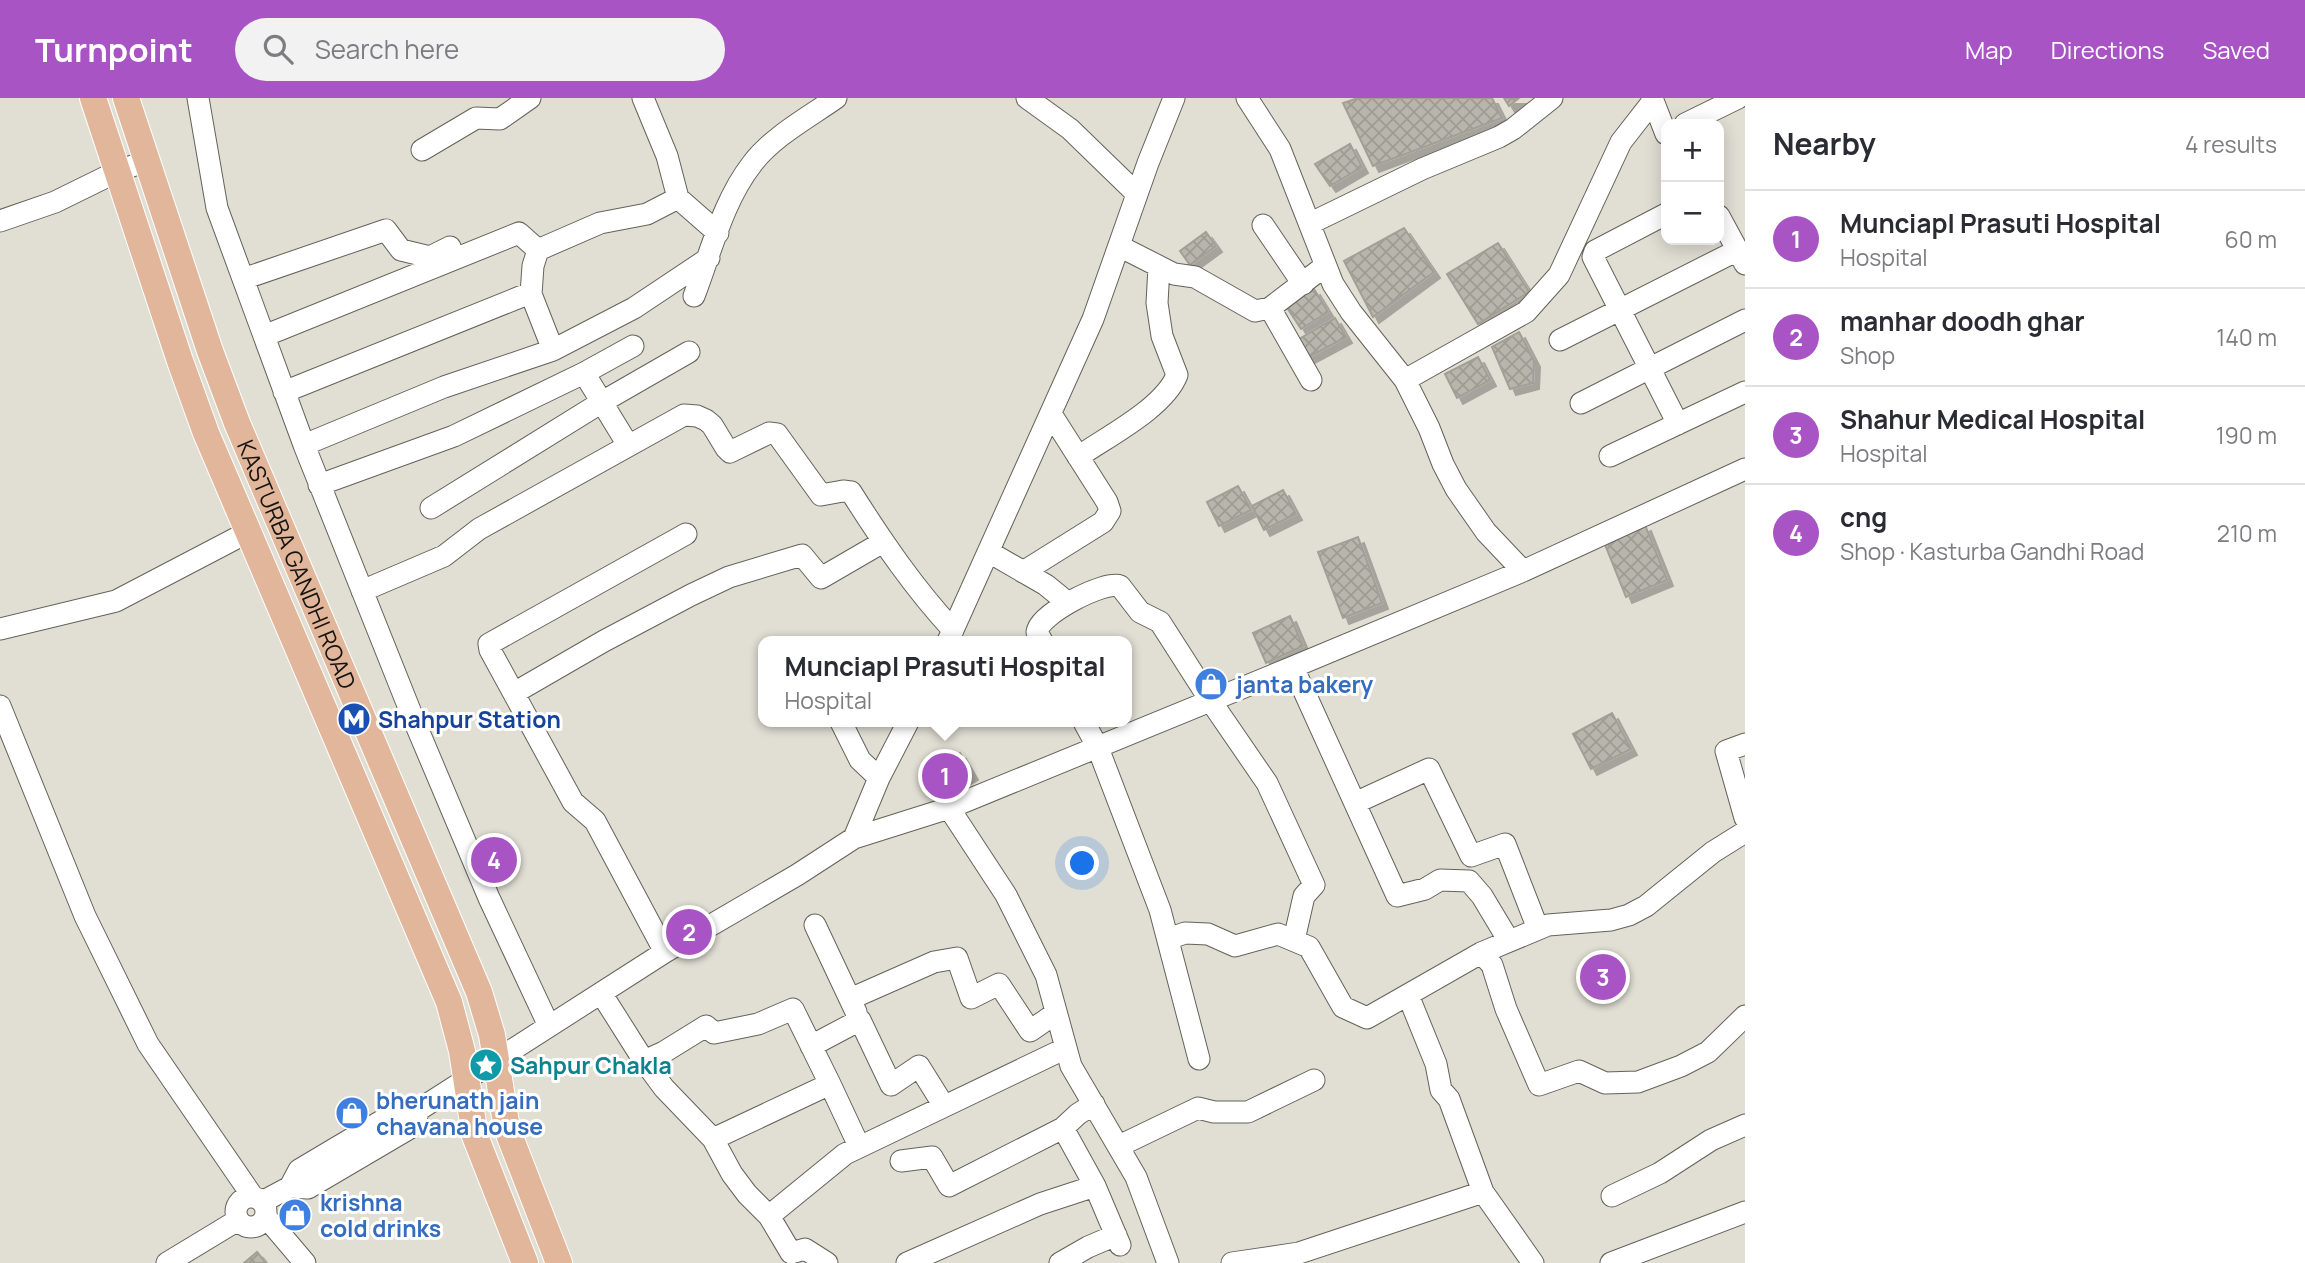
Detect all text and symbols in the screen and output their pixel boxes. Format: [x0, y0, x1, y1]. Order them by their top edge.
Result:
search box [235, 18, 725, 81]
text: Turnpoint [35, 27, 193, 72]
icon: search [259, 30, 297, 68]
text: Search here [315, 31, 459, 67]
text: Map [1965, 33, 2013, 66]
text: Directions [2051, 33, 2164, 66]
text: Saved [2202, 33, 2270, 66]
map controls [1661, 119, 1724, 245]
button: + [1661, 119, 1724, 182]
text: Nearby [1773, 123, 1876, 164]
text: 4 results [2185, 128, 2277, 160]
button: − [1661, 182, 1724, 245]
text: Munciapl Prasuti Hospital [1840, 205, 2161, 241]
text: 1 [1791, 223, 1801, 255]
text: 60 m [2225, 223, 2277, 255]
text: Hospital [1840, 241, 1928, 273]
text: manhar doodh ghar [1840, 303, 2085, 339]
text: 2 [1789, 321, 1803, 353]
text: 140 m [2216, 321, 2277, 353]
text: Shop [1840, 339, 1895, 371]
text: Shahur Medical Hospital [1840, 401, 2145, 437]
text: 3 [1789, 419, 1803, 451]
text: 190 m [2216, 419, 2277, 451]
street label: KASTURBA GANDHI ROAD [230, 435, 364, 694]
text: Hospital [1840, 437, 1928, 469]
text: cng [1840, 499, 1887, 535]
text: 4 [1789, 517, 1803, 549]
text: 210 m [2217, 517, 2277, 549]
text: Shop · Kasturba Gandhi Road [1840, 535, 2144, 567]
popup [758, 636, 1132, 727]
text: Munciapl Prasuti Hospital [784, 648, 1106, 684]
shop icon: janta bakery [1192, 665, 1230, 703]
place label: janta bakery [1235, 668, 1373, 700]
text: Hospital [784, 684, 872, 716]
metro station icon: Shahpur Station [335, 700, 373, 738]
place label: Shahpur Station [378, 703, 561, 735]
pin: 1 [922, 750, 968, 802]
pin: 4 [471, 834, 517, 886]
your location [1065, 846, 1099, 880]
pin: 2 [666, 906, 712, 958]
pin: 3 [1580, 951, 1626, 1003]
place icon: Sahpur Chakla [467, 1046, 505, 1084]
place label: Sahpur Chakla [510, 1049, 672, 1081]
place label: bherunath jain chavana house [376, 1084, 543, 1142]
shop icon: bherunath jain chavana house [333, 1094, 371, 1132]
place label: krishna cold drinks [320, 1186, 441, 1244]
shop icon: krishna cold drinks [276, 1196, 314, 1234]

